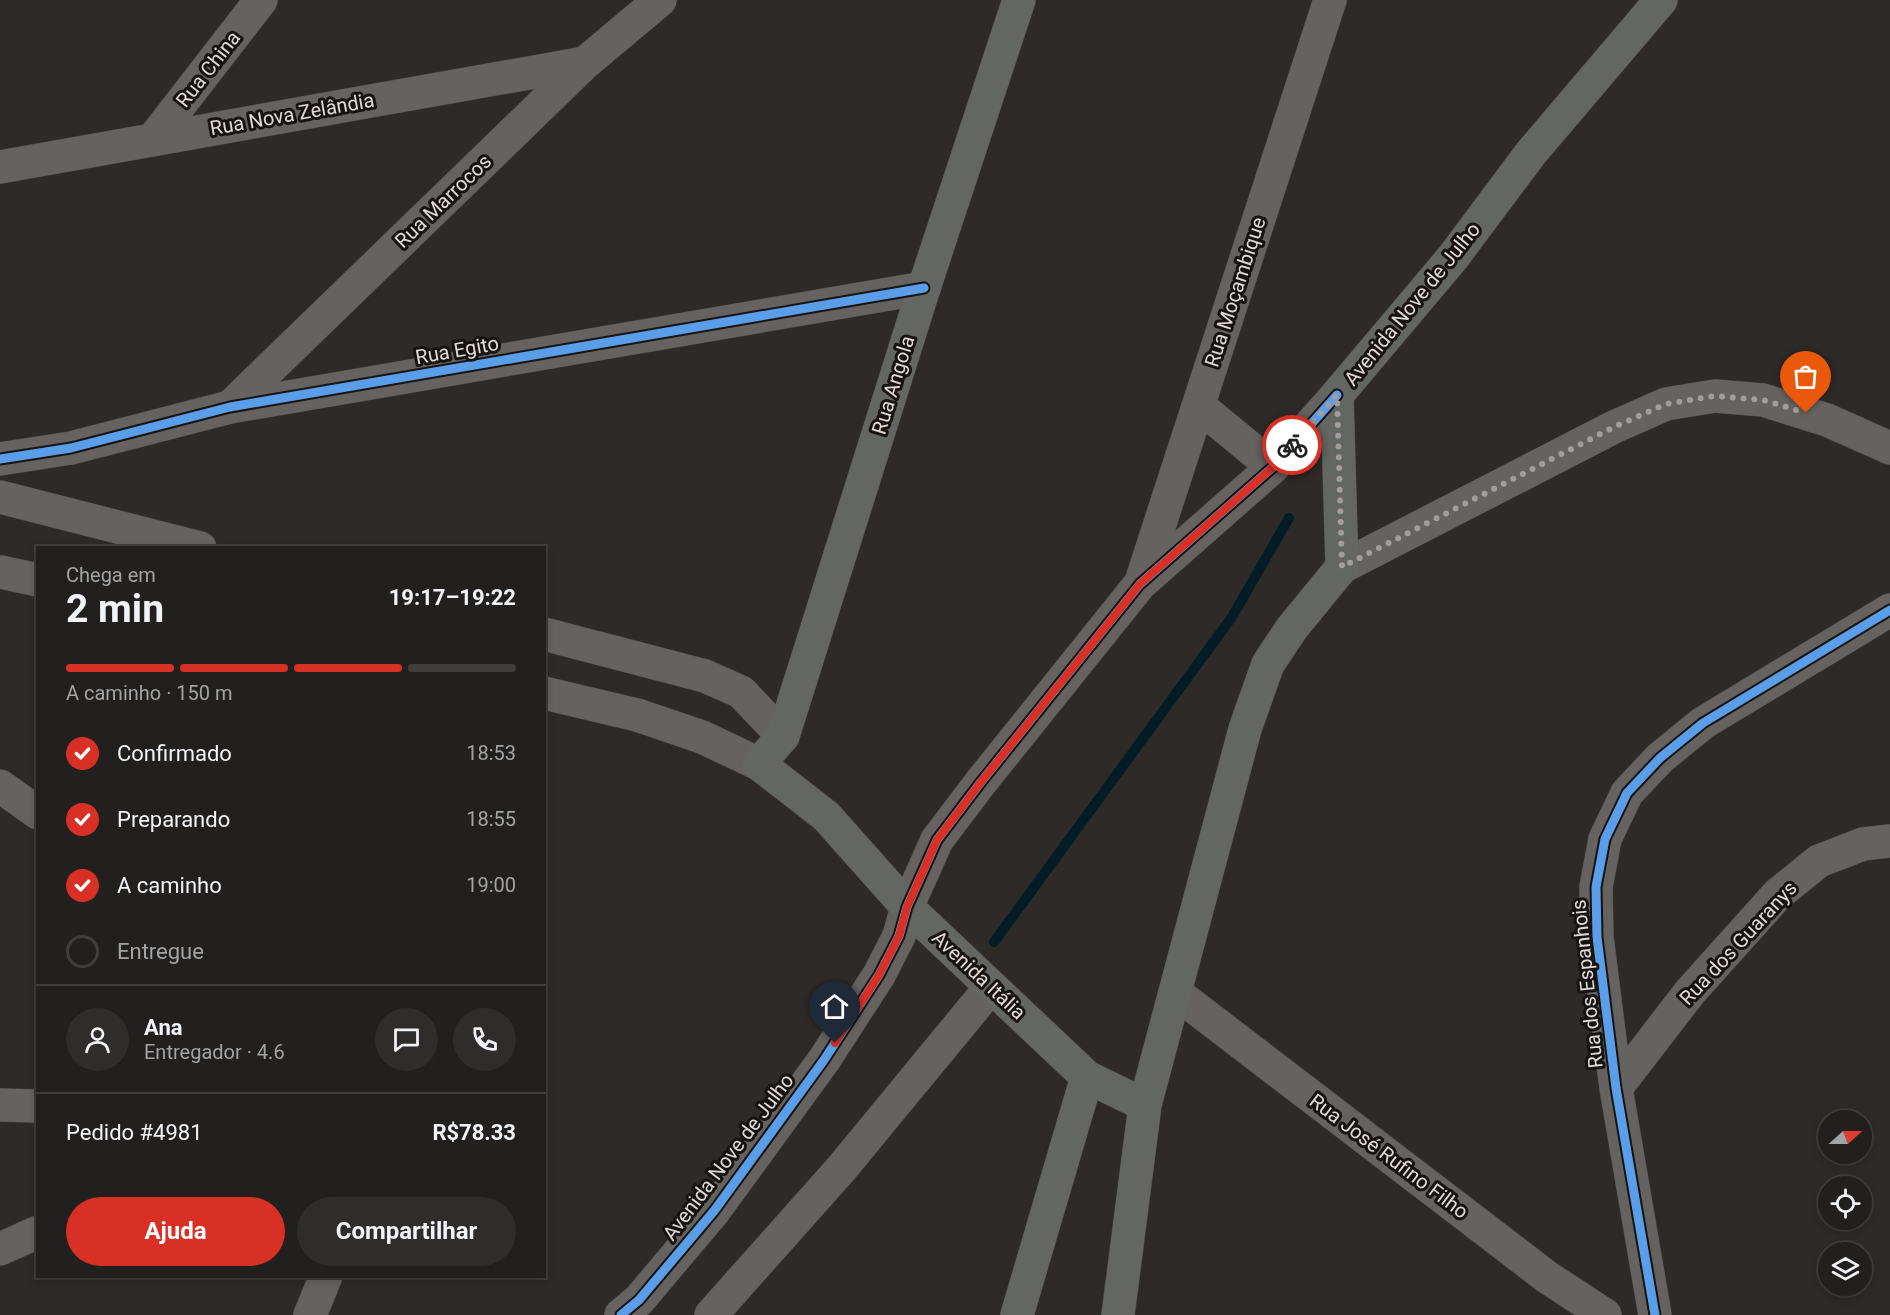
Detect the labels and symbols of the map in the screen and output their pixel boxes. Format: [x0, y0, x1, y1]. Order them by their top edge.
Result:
street label: Rua China [171, 26, 245, 112]
street label: Rua Nova Zelândia [208, 88, 376, 140]
street label: Rua Marrocos [390, 149, 496, 253]
street label: Rua Moçambique [1199, 214, 1271, 370]
street label: Avenida Nove de Julho [1339, 218, 1485, 390]
street label: Rua Egito [413, 331, 501, 369]
street label: Rua Angola [867, 333, 919, 437]
pin [1780, 351, 1831, 413]
courier [1262, 415, 1322, 475]
street label: Rua dos Guaranys [1674, 876, 1802, 1010]
street label: Rua dos Espanhois [1566, 898, 1608, 1070]
street label: Avenida Itália [927, 926, 1031, 1024]
pin [809, 981, 860, 1043]
street label: Avenida Nove de Julho [657, 1069, 799, 1245]
street label: Rua José Rufino Filho [1305, 1088, 1473, 1224]
north arrow [1818, 1110, 1872, 1164]

